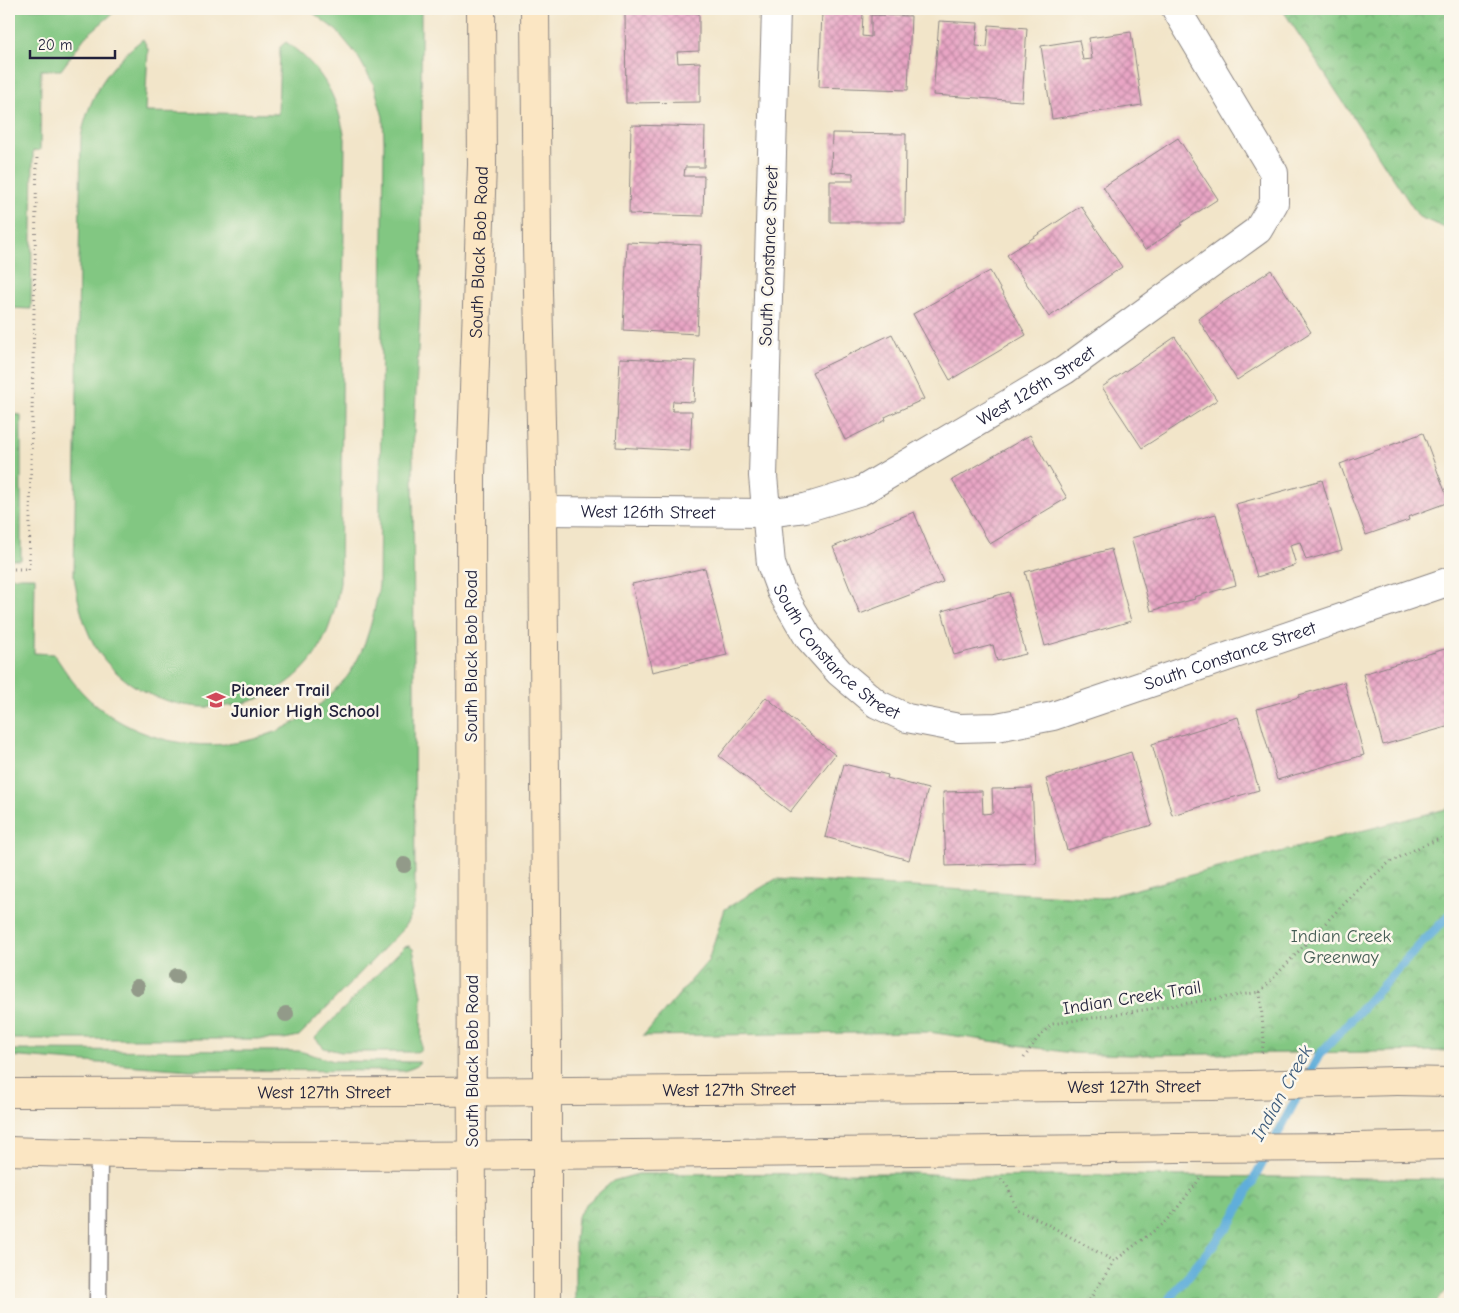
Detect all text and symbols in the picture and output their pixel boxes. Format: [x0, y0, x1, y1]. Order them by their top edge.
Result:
scale bar [30, 28, 115, 60]
text: 20 m [38, 36, 72, 54]
street label: South Constance Street [755, 165, 783, 346]
street label: South Black Bob Road [465, 166, 492, 339]
street label: West 126th Street [973, 341, 1099, 430]
street label: West 126th Street [581, 501, 716, 523]
street label: South Black Bob Road [461, 570, 482, 742]
street label: South Constance Street [769, 581, 904, 724]
street label: South Constance Street [1141, 617, 1319, 695]
place label: Pioneer Trail Junior High School [231, 680, 380, 722]
school or university icon: Pioneer Trail Junior High School [205, 689, 227, 711]
park label: Indian Creek Greenway [1291, 926, 1392, 968]
street label: South Black Bob Road [462, 975, 483, 1147]
street label: Indian Creek Trail [1061, 977, 1203, 1019]
water label: Indian Creek [1246, 1041, 1318, 1146]
street label: West 127th Street [1067, 1076, 1201, 1098]
street label: West 127th Street [662, 1079, 796, 1101]
street label: West 127th Street [257, 1082, 391, 1103]

